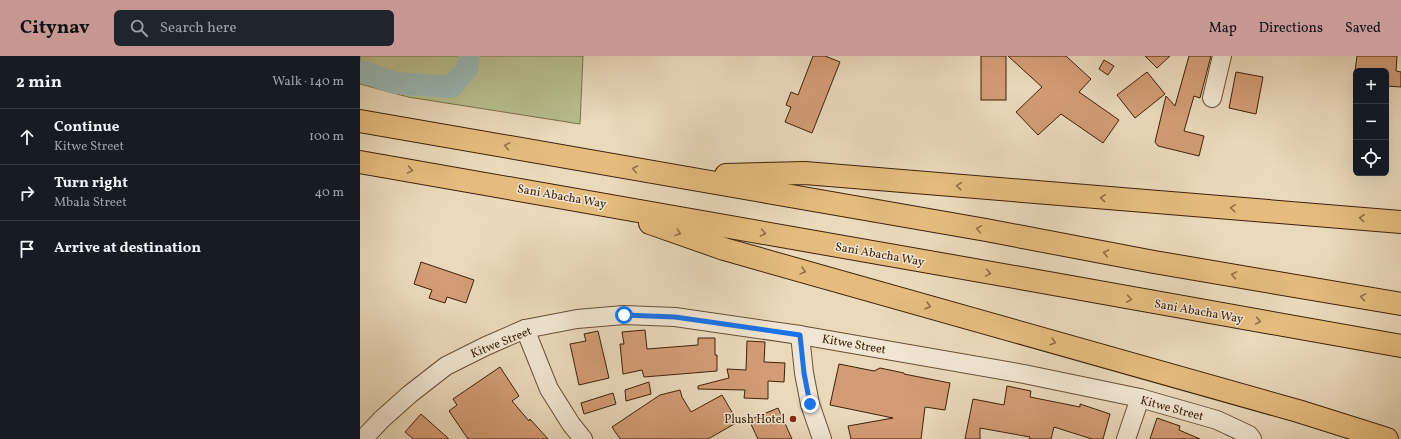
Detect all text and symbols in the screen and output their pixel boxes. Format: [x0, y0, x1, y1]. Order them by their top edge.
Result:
search box [114, 10, 394, 46]
text: Citynav [20, 15, 90, 41]
icon: search [128, 17, 150, 39]
text: Search here [160, 18, 237, 39]
text: Map [1209, 19, 1237, 38]
text: Directions [1259, 19, 1323, 38]
text: Saved [1345, 19, 1381, 38]
map controls [1353, 68, 1389, 176]
button: + [1353, 68, 1389, 104]
text: 2 min [16, 71, 62, 94]
text: Walk · 140 m [272, 73, 344, 91]
button: − [1353, 104, 1389, 140]
text: Continue [54, 117, 119, 138]
icon: ahead [16, 126, 38, 148]
text: 100 m [309, 128, 344, 146]
text: Kitwe Street [54, 138, 124, 156]
button: locate [1353, 140, 1389, 176]
one-way arrow [504, 143, 510, 151]
one-way arrow [406, 165, 413, 174]
one-way arrow [632, 165, 638, 174]
text: Turn right [54, 173, 128, 194]
street label: Sani Abacha Way [516, 181, 608, 213]
icon: right [16, 182, 38, 204]
one-way arrow [956, 182, 962, 191]
text: 40 m [315, 184, 344, 202]
one-way arrow [1100, 193, 1106, 202]
text: Mbala Street [54, 194, 127, 212]
one-way arrow [1230, 204, 1236, 213]
one-way arrow [1359, 214, 1365, 223]
one-way arrow [976, 225, 982, 234]
one-way arrow [675, 228, 682, 236]
one-way arrow [760, 228, 766, 237]
icon: arrive [16, 238, 38, 260]
text: Arrive at destination [54, 238, 201, 259]
street label: Sani Abacha Way [834, 239, 926, 271]
one-way arrow [1103, 249, 1110, 258]
one-way arrow [799, 266, 806, 275]
one-way arrow [985, 269, 991, 277]
one-way arrow [1231, 271, 1238, 280]
one-way arrow [1359, 293, 1366, 302]
one-way arrow [1126, 294, 1133, 302]
street label: Sani Abacha Way [1153, 296, 1245, 328]
one-way arrow [924, 301, 931, 310]
route start [615, 306, 633, 324]
one-way arrow [1254, 316, 1261, 325]
street label: Kitwe Street [468, 323, 534, 362]
street label: Kitwe Street [821, 331, 887, 358]
one-way arrow [1049, 337, 1056, 346]
street label: Kitwe Street [1138, 393, 1205, 425]
route end [801, 395, 819, 413]
place label: Plush Hotel [724, 412, 785, 428]
marker: Plush Hotel [788, 414, 798, 424]

